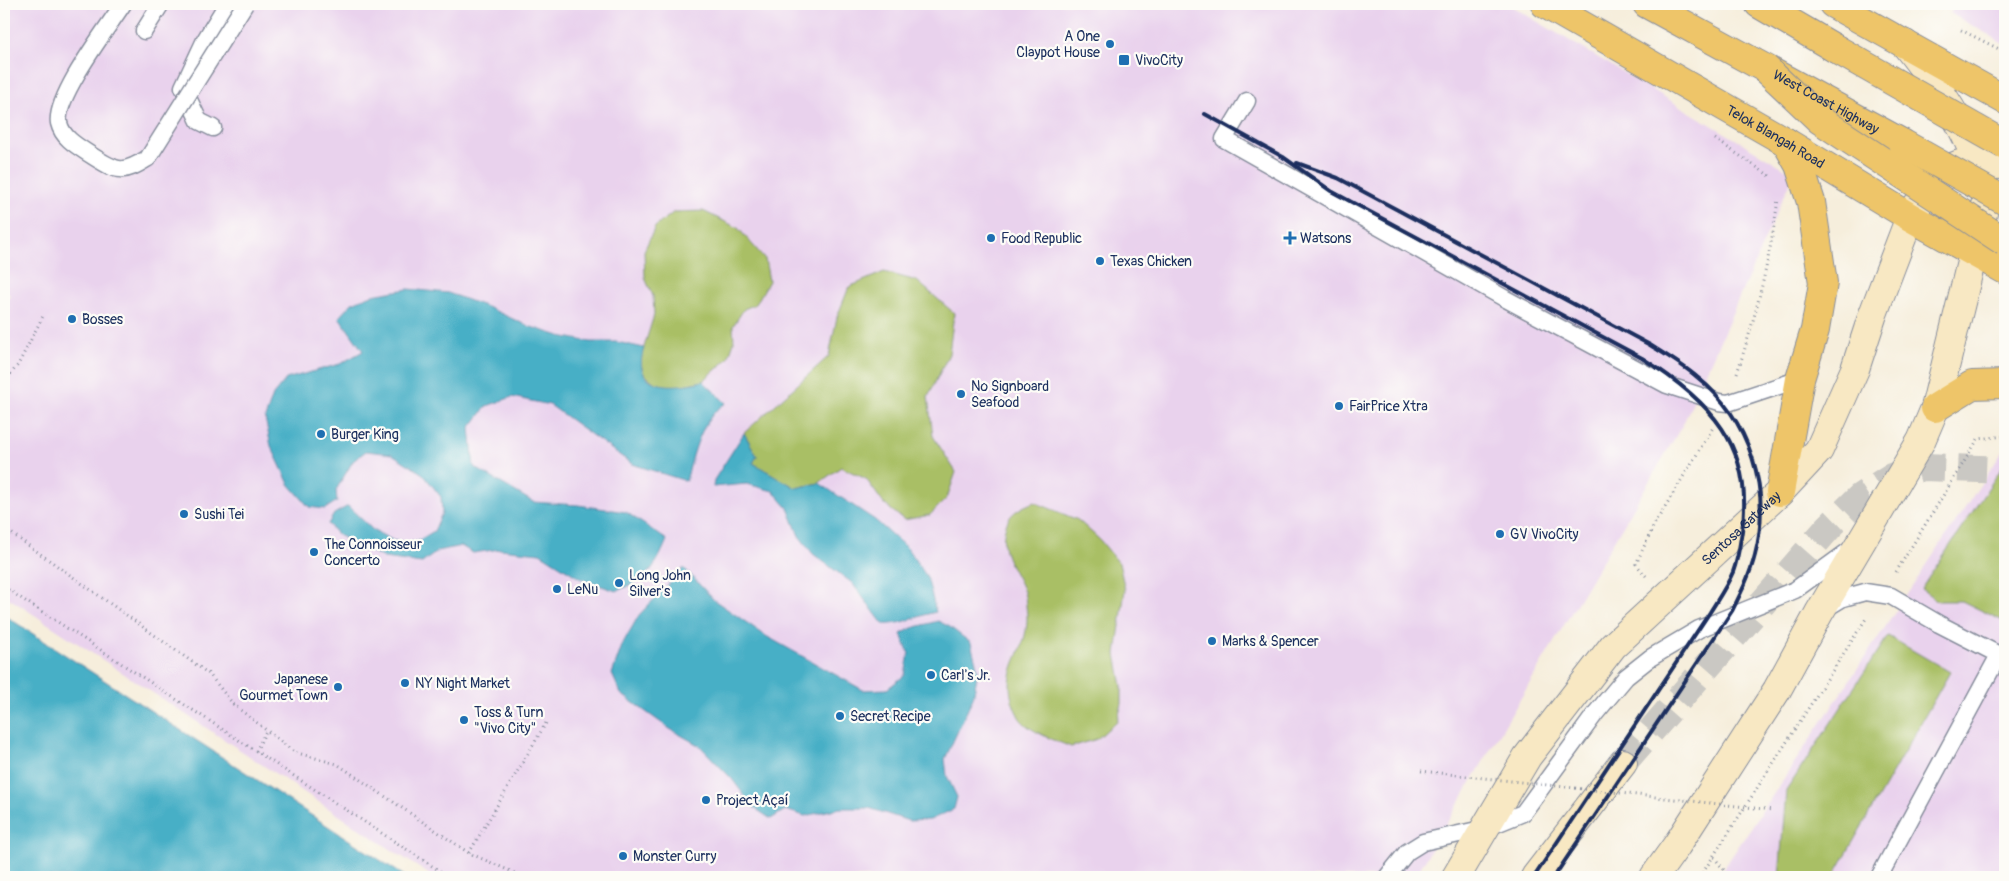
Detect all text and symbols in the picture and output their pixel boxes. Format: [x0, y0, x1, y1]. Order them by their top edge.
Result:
place label: A One Claypot House [1016, 28, 1100, 61]
marker: A One Claypot House [1104, 38, 1116, 50]
place label: VivoCity [1135, 52, 1183, 69]
marker: VivoCity [1117, 53, 1131, 67]
street label: West Coast Highway [1770, 66, 1882, 137]
street label: Telok Blangah Road [1723, 101, 1828, 172]
place label: Food Republic [1001, 230, 1082, 247]
place label: Watsons [1300, 230, 1352, 247]
marker: Food Republic [985, 232, 997, 244]
marker: Watsons [1284, 232, 1296, 244]
place label: Texas Chicken [1110, 253, 1192, 270]
marker: Texas Chicken [1094, 255, 1106, 267]
place label: Bosses [82, 311, 124, 328]
marker: Bosses [66, 313, 78, 325]
place label: No Signboard Seafood [971, 378, 1049, 411]
marker: No Signboard Seafood [955, 388, 967, 400]
place label: FairPrice Xtra [1349, 398, 1428, 415]
marker: FairPrice Xtra [1333, 400, 1345, 412]
place label: Burger King [331, 426, 399, 443]
marker: Burger King [315, 428, 327, 440]
street label: Sentosa Gateway [1698, 487, 1784, 569]
place label: Sushi Tei [194, 506, 245, 523]
marker: Sushi Tei [178, 508, 190, 520]
place label: GV VivoCity [1510, 526, 1579, 543]
marker: GV VivoCity [1494, 528, 1506, 540]
place label: The Connoisseur Concerto [324, 536, 422, 569]
marker: The Connoisseur Concerto [308, 546, 320, 558]
place label: Long John Silver's [629, 567, 691, 600]
marker: Long John Silver's [613, 577, 625, 589]
place label: LeNu [567, 581, 598, 598]
marker: LeNu [551, 583, 563, 595]
place label: Marks & Spencer [1222, 633, 1319, 650]
marker: Marks & Spencer [1206, 635, 1218, 647]
place label: Carl's Jr. [941, 667, 990, 684]
marker: Carl's Jr. [925, 669, 937, 681]
place label: Japanese Gourmet Town [239, 671, 328, 704]
place label: NY Night Market [415, 675, 510, 692]
marker: NY Night Market [399, 677, 411, 689]
marker: Japanese Gourmet Town [332, 681, 344, 693]
place label: Toss & Turn "Vivo City" [474, 704, 543, 737]
place label: Secret Recipe [850, 708, 931, 725]
marker: Secret Recipe [834, 710, 846, 722]
marker: Toss & Turn "Vivo City" [458, 714, 470, 726]
place label: Project Açaí [716, 792, 788, 809]
marker: Project Açaí [700, 794, 712, 806]
place label: Monster Curry [633, 848, 717, 865]
marker: Monster Curry [617, 850, 629, 862]

